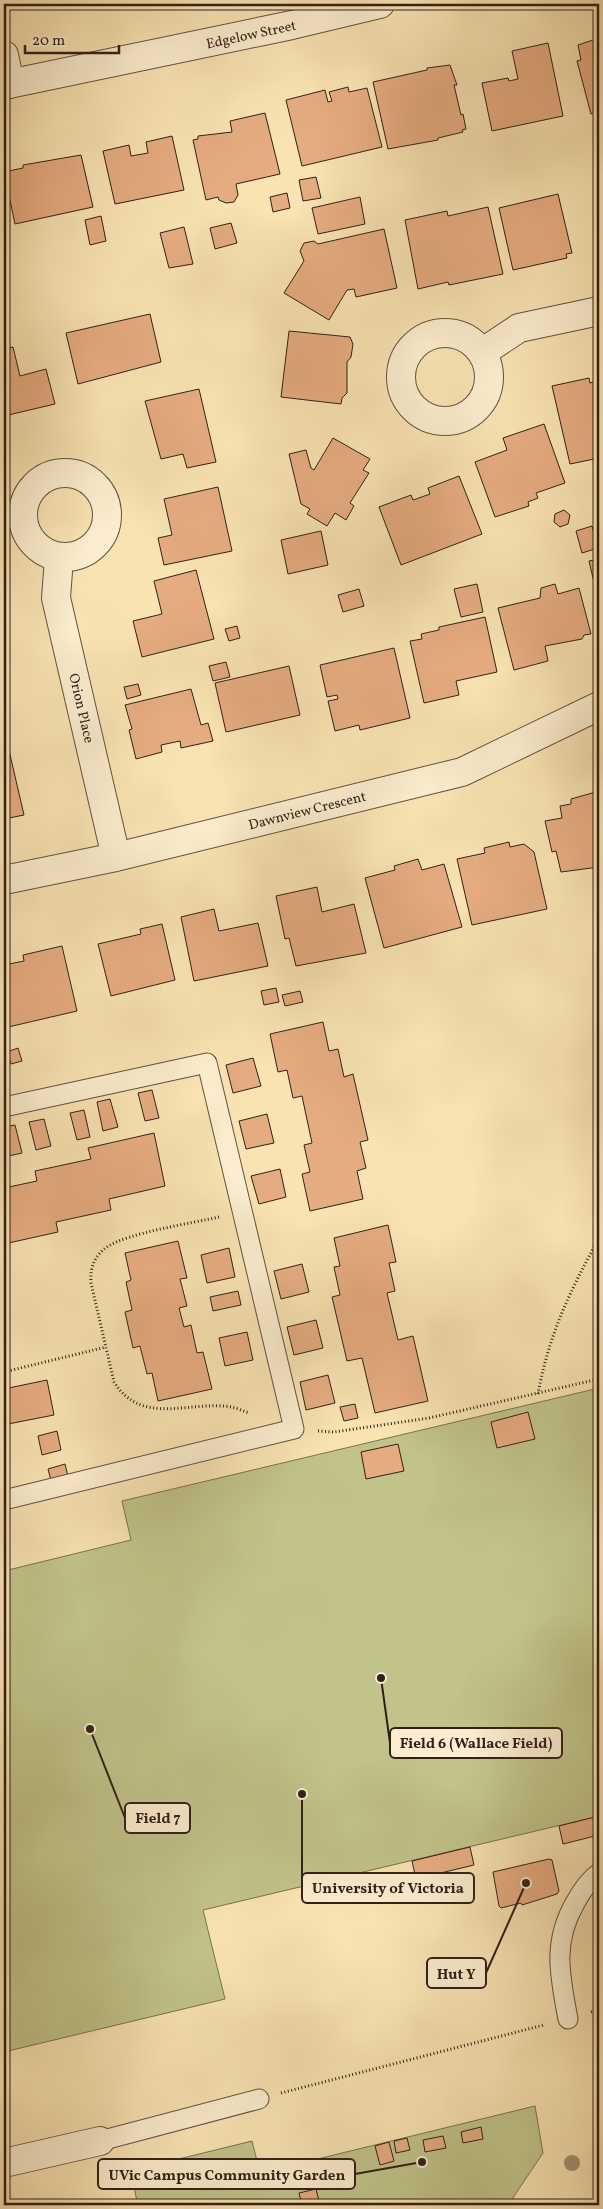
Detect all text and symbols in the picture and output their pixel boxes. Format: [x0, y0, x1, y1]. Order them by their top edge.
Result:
street label: Edgelow Street [205, 17, 298, 54]
scale bar [25, 22, 119, 54]
text: 20 m [32, 31, 65, 52]
street label: Orion Place [63, 672, 98, 745]
street label: Dawnview Crescent [247, 788, 368, 835]
callout: Field 6 (Wallace Field) [390, 1728, 562, 1758]
text: Field 6 (Wallace Field) [400, 1734, 552, 1755]
callout: Field 7 [125, 1803, 190, 1833]
text: Field 7 [135, 1809, 181, 1830]
callout: University of Victoria [302, 1873, 474, 1903]
text: University of Victoria [312, 1879, 464, 1900]
callout: Hut Y [427, 1958, 486, 1988]
text: Hut Y [437, 1965, 476, 1986]
callout: UVic Campus Community Garden [98, 2159, 355, 2189]
text: UVic Campus Community Garden [109, 2166, 346, 2187]

